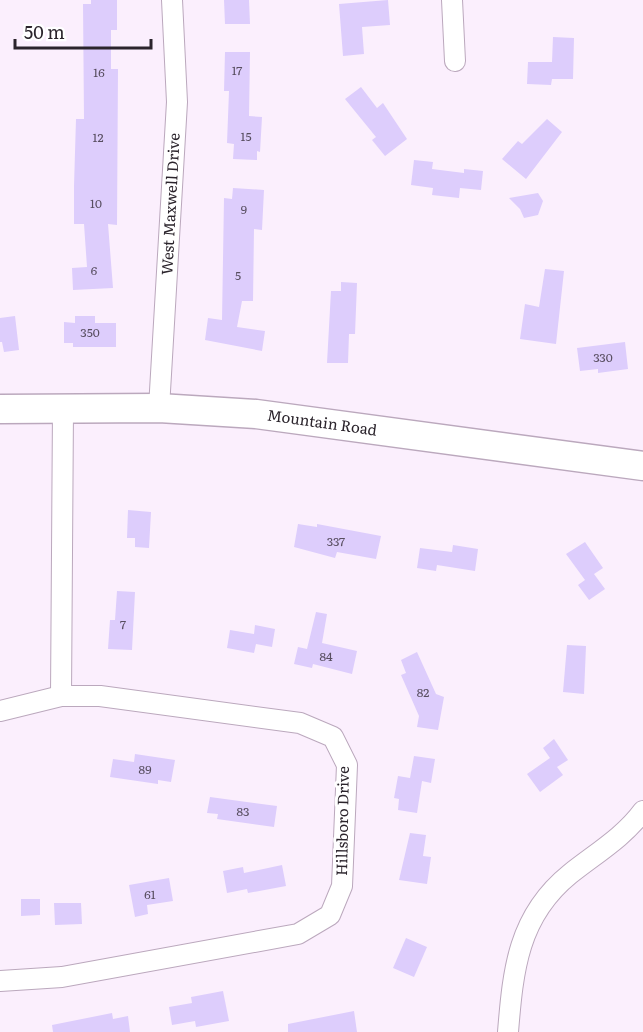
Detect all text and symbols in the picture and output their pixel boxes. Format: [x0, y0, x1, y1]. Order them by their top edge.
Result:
scale bar [15, 12, 152, 50]
text: 50 m [24, 18, 65, 45]
house number: 17 [232, 61, 242, 79]
house number: 16 [93, 63, 105, 81]
house number: 15 [241, 127, 251, 145]
house number: 12 [93, 128, 103, 146]
street label: West Maxwell Drive [154, 132, 185, 276]
house number: 10 [90, 194, 102, 212]
house number: 9 [241, 200, 247, 218]
house number: 6 [91, 261, 98, 279]
house number: 5 [235, 266, 241, 284]
house number: 350 [80, 323, 100, 341]
house number: 330 [593, 348, 613, 366]
street label: Mountain Road [266, 402, 379, 441]
house number: 337 [327, 532, 345, 550]
house number: 7 [120, 615, 126, 633]
house number: 84 [319, 647, 333, 665]
house number: 82 [417, 683, 429, 701]
house number: 89 [139, 760, 151, 778]
street label: Hillsboro Drive [329, 766, 354, 876]
house number: 83 [236, 802, 250, 820]
house number: 61 [144, 885, 156, 903]

